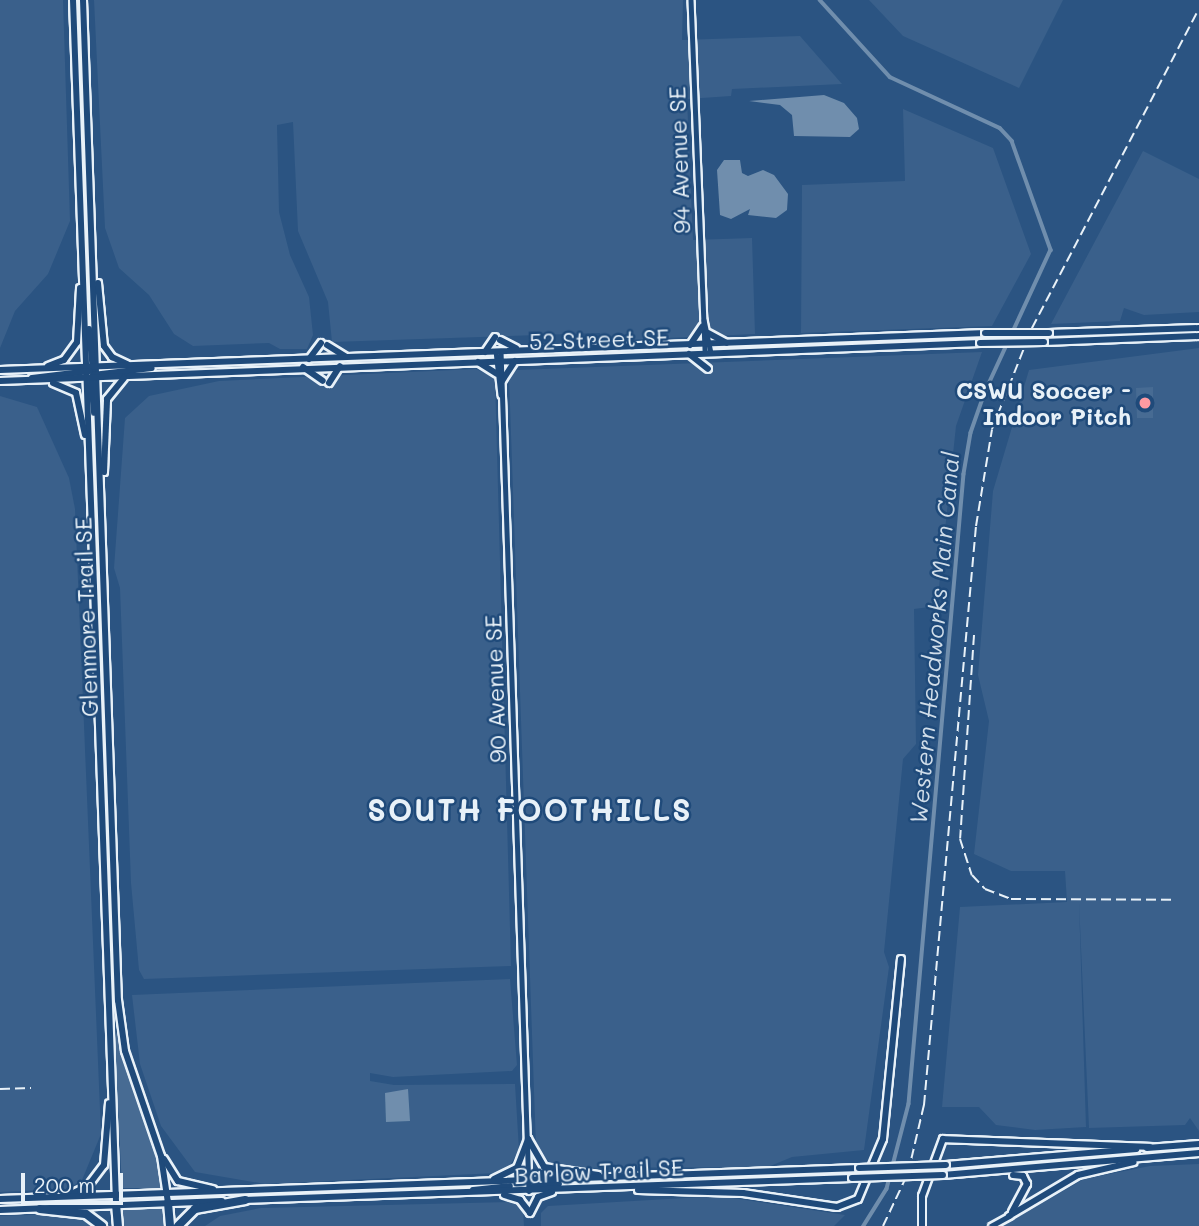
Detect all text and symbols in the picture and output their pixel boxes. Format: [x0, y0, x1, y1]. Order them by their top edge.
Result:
street label: 94 Avenue SE [663, 86, 695, 234]
street label: 52 Street SE [528, 323, 670, 355]
place label: CSWU Soccer - Indoor Pitch [956, 376, 1131, 430]
marker: CSWU Soccer - Indoor Pitch [1137, 395, 1153, 411]
water label: Western Headworks Main Canal [903, 450, 965, 826]
street label: Glenmore Trail SE [69, 517, 103, 717]
street label: 90 Avenue SE [479, 614, 511, 764]
district label: SOUTH FOOTHILLS [369, 791, 691, 827]
street label: Barlow Trail SE [514, 1153, 684, 1189]
scale bar [24, 1160, 126, 1204]
text: 200 m [34, 1171, 95, 1198]

